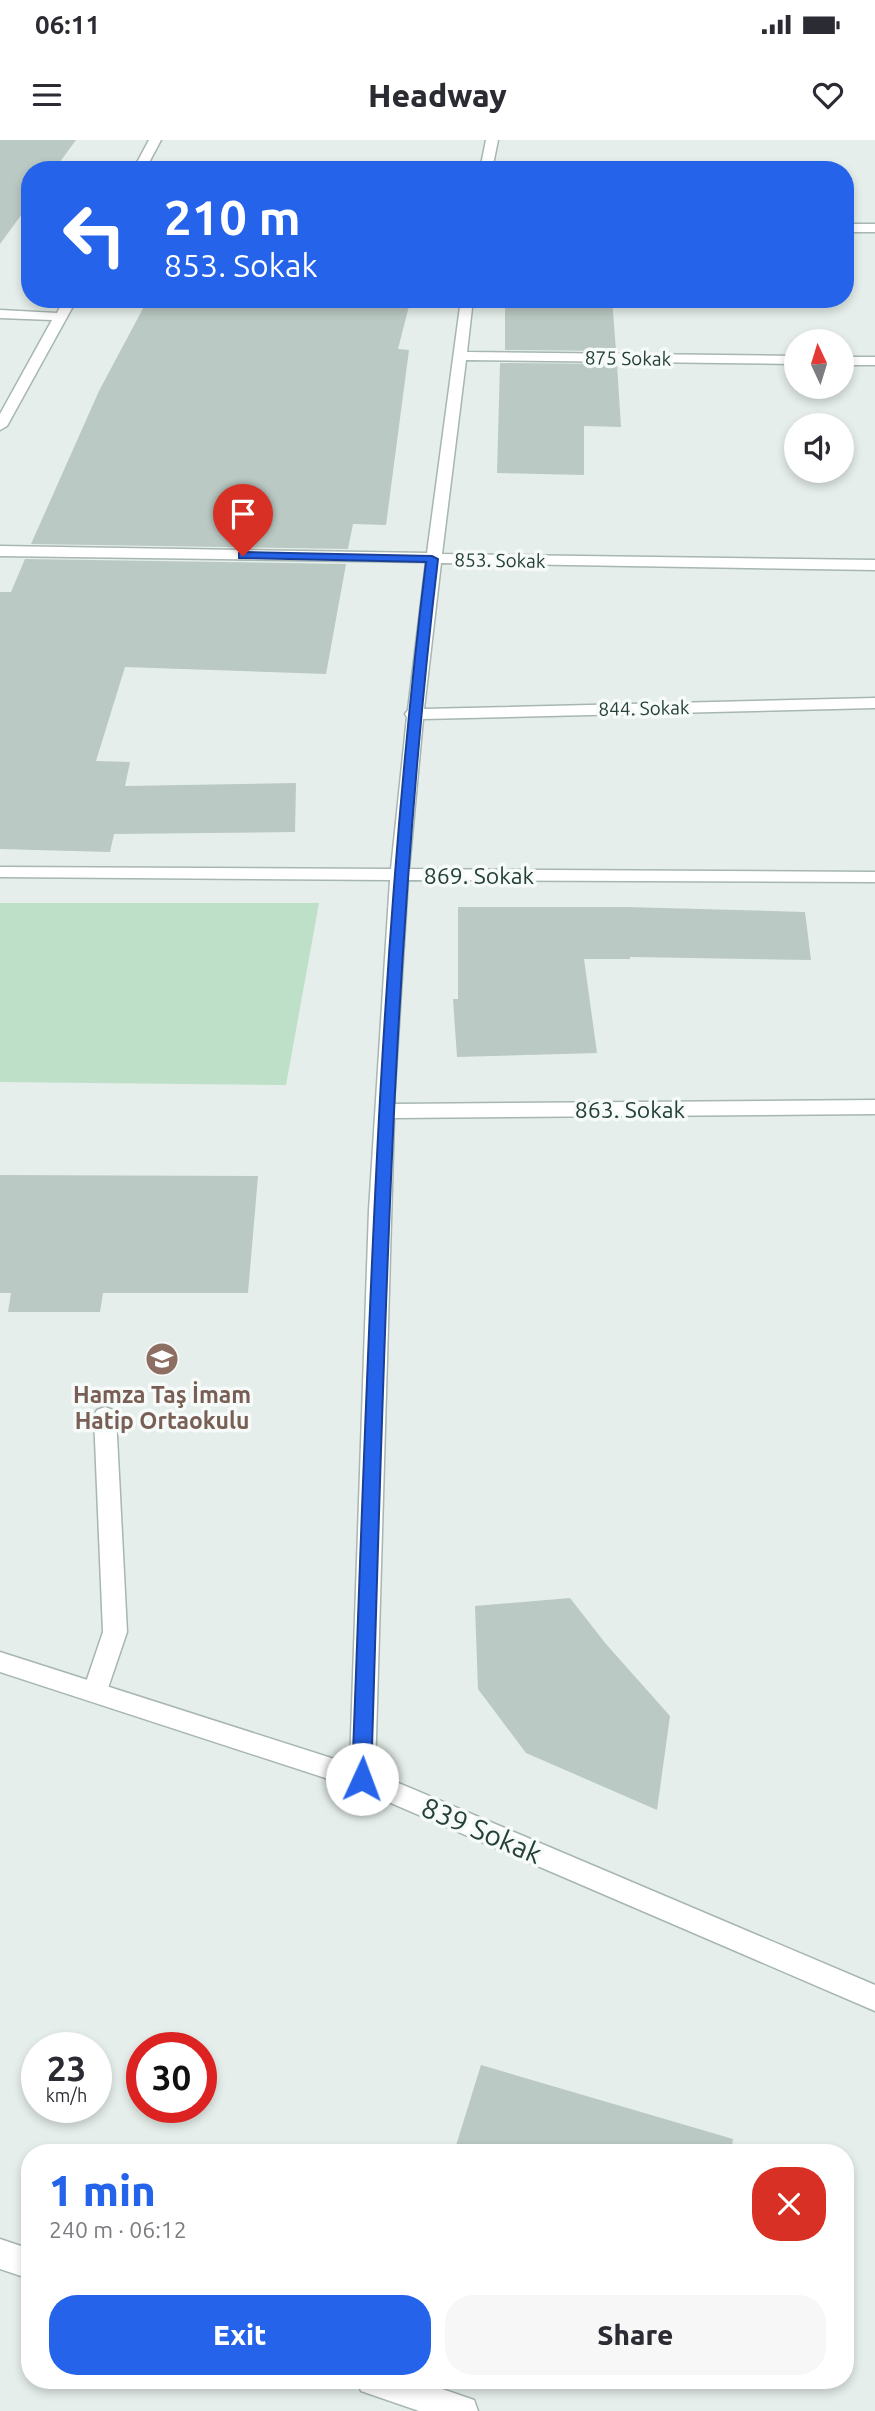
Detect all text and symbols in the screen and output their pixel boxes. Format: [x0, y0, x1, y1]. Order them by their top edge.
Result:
text: 06:11 [35, 10, 100, 39]
icon: menu [28, 76, 66, 114]
icon: heart [809, 76, 847, 114]
text: Headway [368, 77, 507, 113]
icon: left [49, 189, 140, 280]
text: 210 m [164, 189, 301, 244]
text: 853. Sokak [164, 247, 318, 283]
north arrow [784, 329, 854, 399]
map controls [784, 329, 854, 483]
street label: 875 Sokak [585, 346, 672, 370]
button: sound [784, 413, 854, 483]
pin [213, 484, 273, 556]
icon: arrive [224, 495, 262, 533]
street label: 853. Sokak [454, 548, 546, 572]
street label: 844. Sokak [598, 696, 690, 720]
street label: 869. Sokak [424, 863, 535, 888]
street label: 863. Sokak [575, 1097, 686, 1122]
school or university icon: Hamza Taş İmam Hatip Ortaokulu [143, 1340, 181, 1378]
place label: Hamza Taş İmam Hatip Ortaokulu [73, 1381, 251, 1433]
position arrow [325, 1742, 399, 1816]
street label: 839 Sokak [417, 1791, 547, 1869]
speed limit sign: 30 [126, 2032, 217, 2123]
text: 23 [47, 2048, 86, 2088]
text: km/h [46, 2085, 87, 2105]
text: 1 min [49, 2167, 156, 2214]
button: close [752, 2167, 826, 2241]
text: 240 m · 06:12 [49, 2217, 187, 2242]
button: Exit [49, 2295, 431, 2375]
button: Share [445, 2295, 826, 2375]

